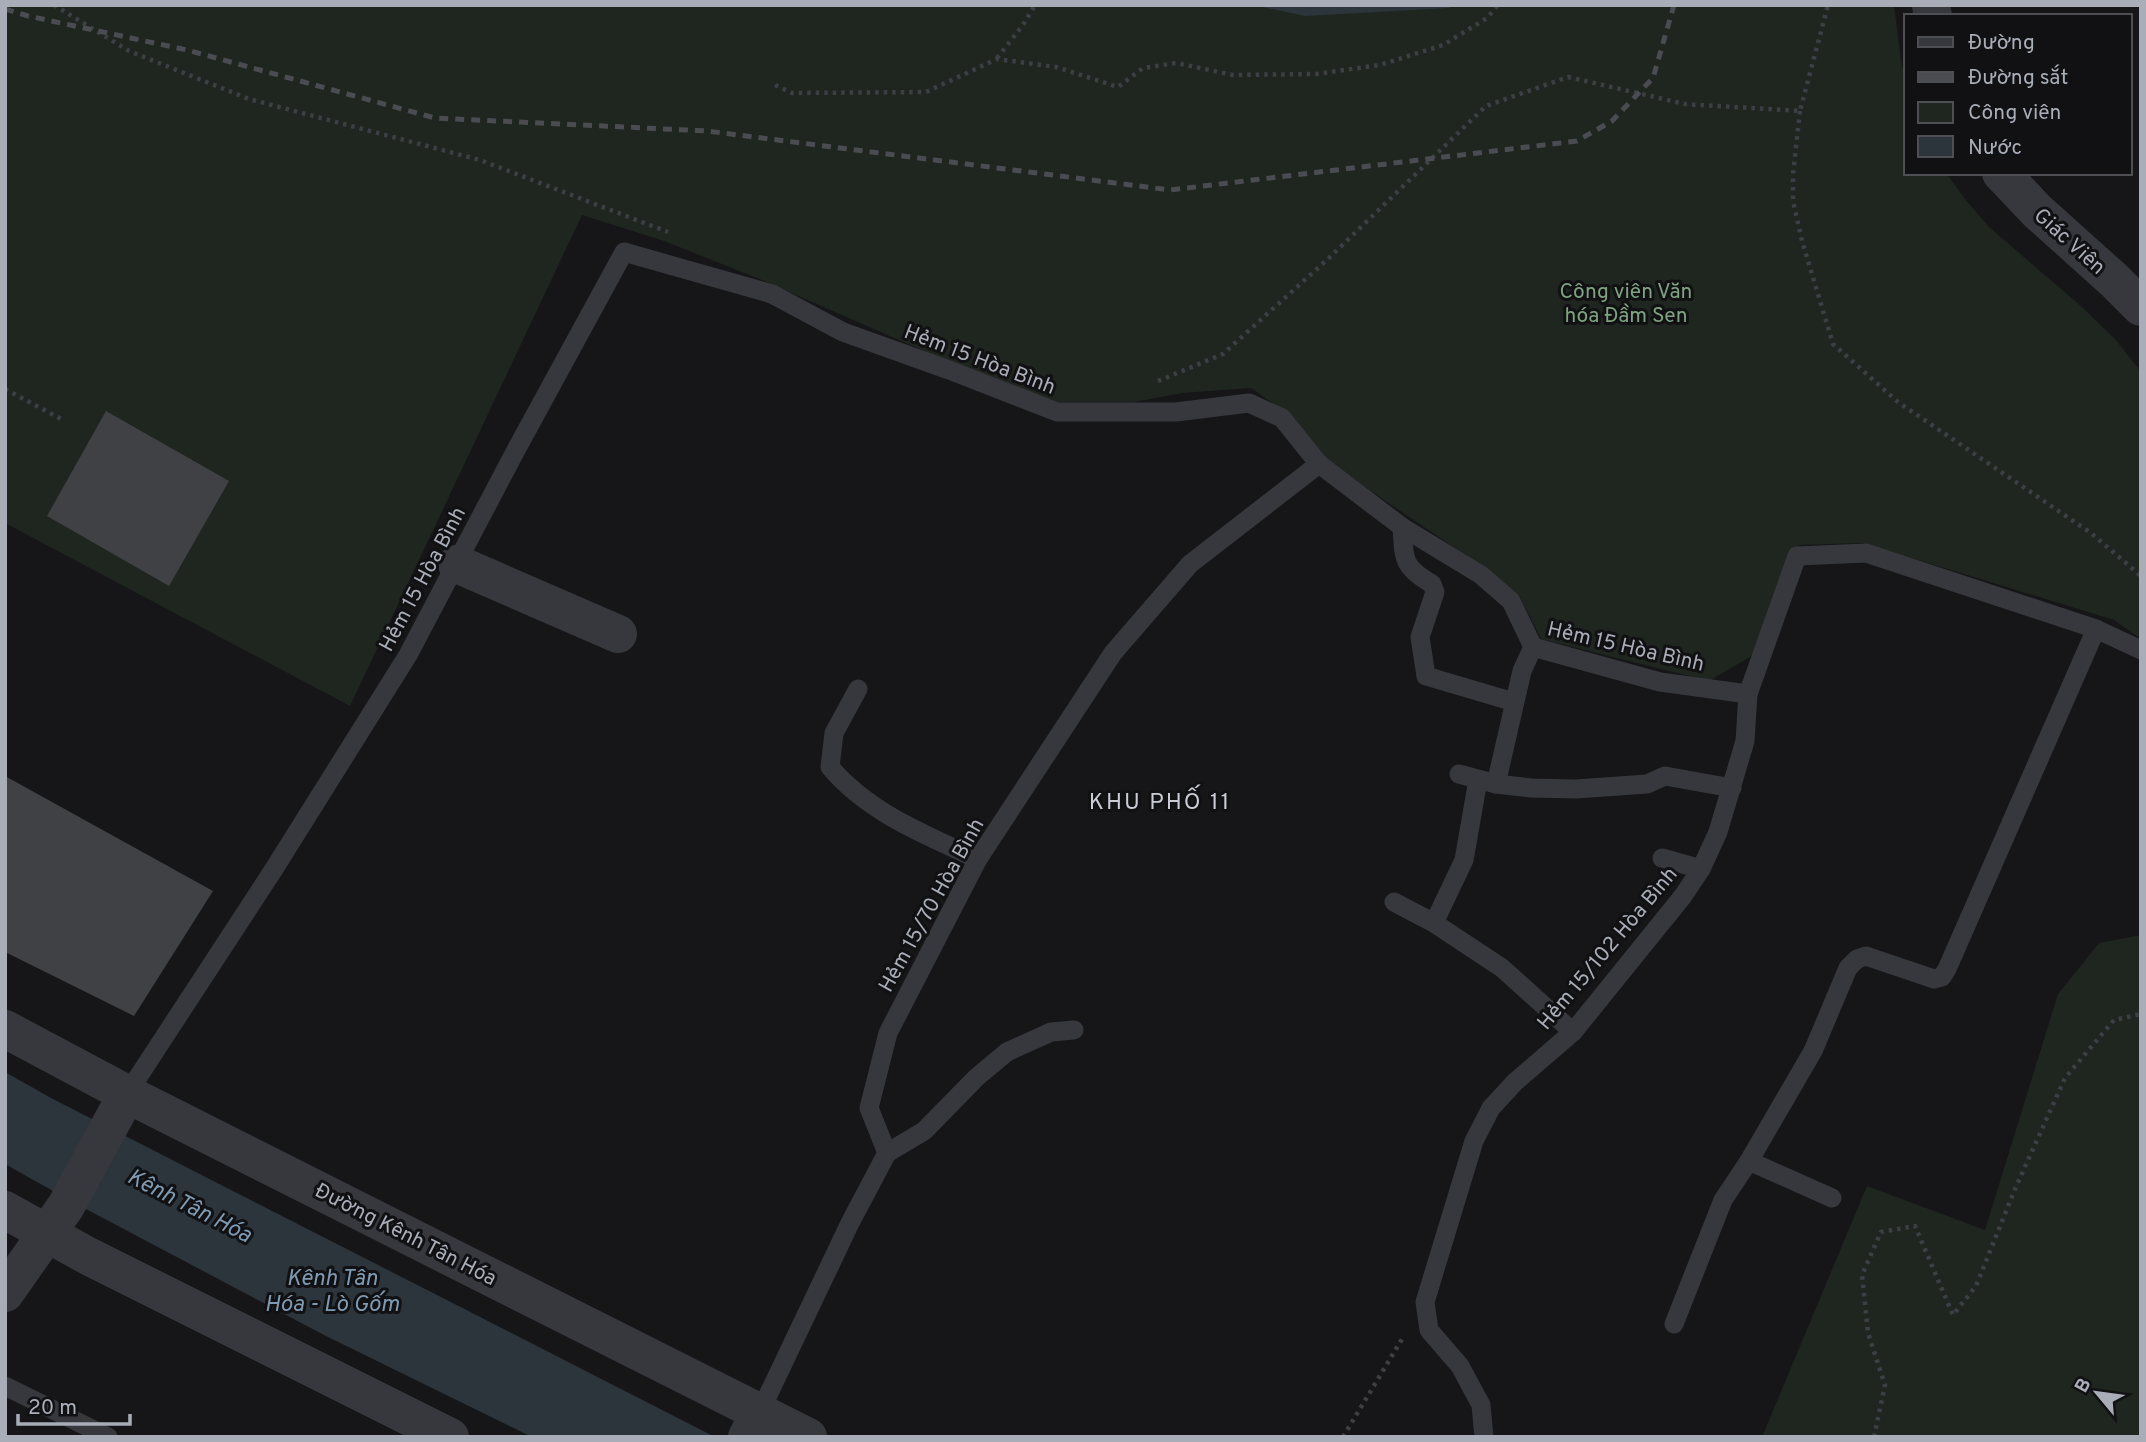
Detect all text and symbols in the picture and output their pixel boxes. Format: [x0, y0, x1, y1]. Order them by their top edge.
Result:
legend [1904, 14, 2132, 175]
text: Đường [1968, 30, 2035, 57]
text: Đường sắt [1968, 64, 2068, 92]
text: Công viên [1968, 100, 2061, 127]
text: Nước [1968, 135, 2022, 162]
street label: Giác Viên [2027, 203, 2111, 281]
park label: Công viên Văn hóa Đầm Sen [1560, 279, 1692, 330]
street label: Hẻm 15 Hòa Bình [900, 319, 1059, 402]
street label: Hẻm 15 Hòa Bình [374, 503, 473, 657]
street label: Hẻm 15 Hòa Bình [1545, 616, 1707, 679]
district label: KHU PHỐ 11 [1089, 784, 1231, 818]
street label: Hẻm 15/70 Hòa Bình [873, 814, 991, 997]
street label: Hẻm 15/102 Hòa Bình [1532, 862, 1684, 1036]
water label: Kênh Tân Hóa [122, 1163, 256, 1251]
street label: Đường Kênh Tân Hóa [310, 1178, 501, 1293]
water label: Kênh Tân Hóa - Lò Gốm [265, 1265, 400, 1320]
north arrow [2062, 1358, 2132, 1428]
text: B [2070, 1374, 2098, 1397]
scale bar [18, 1382, 130, 1426]
text: 20 m [28, 1395, 77, 1422]

